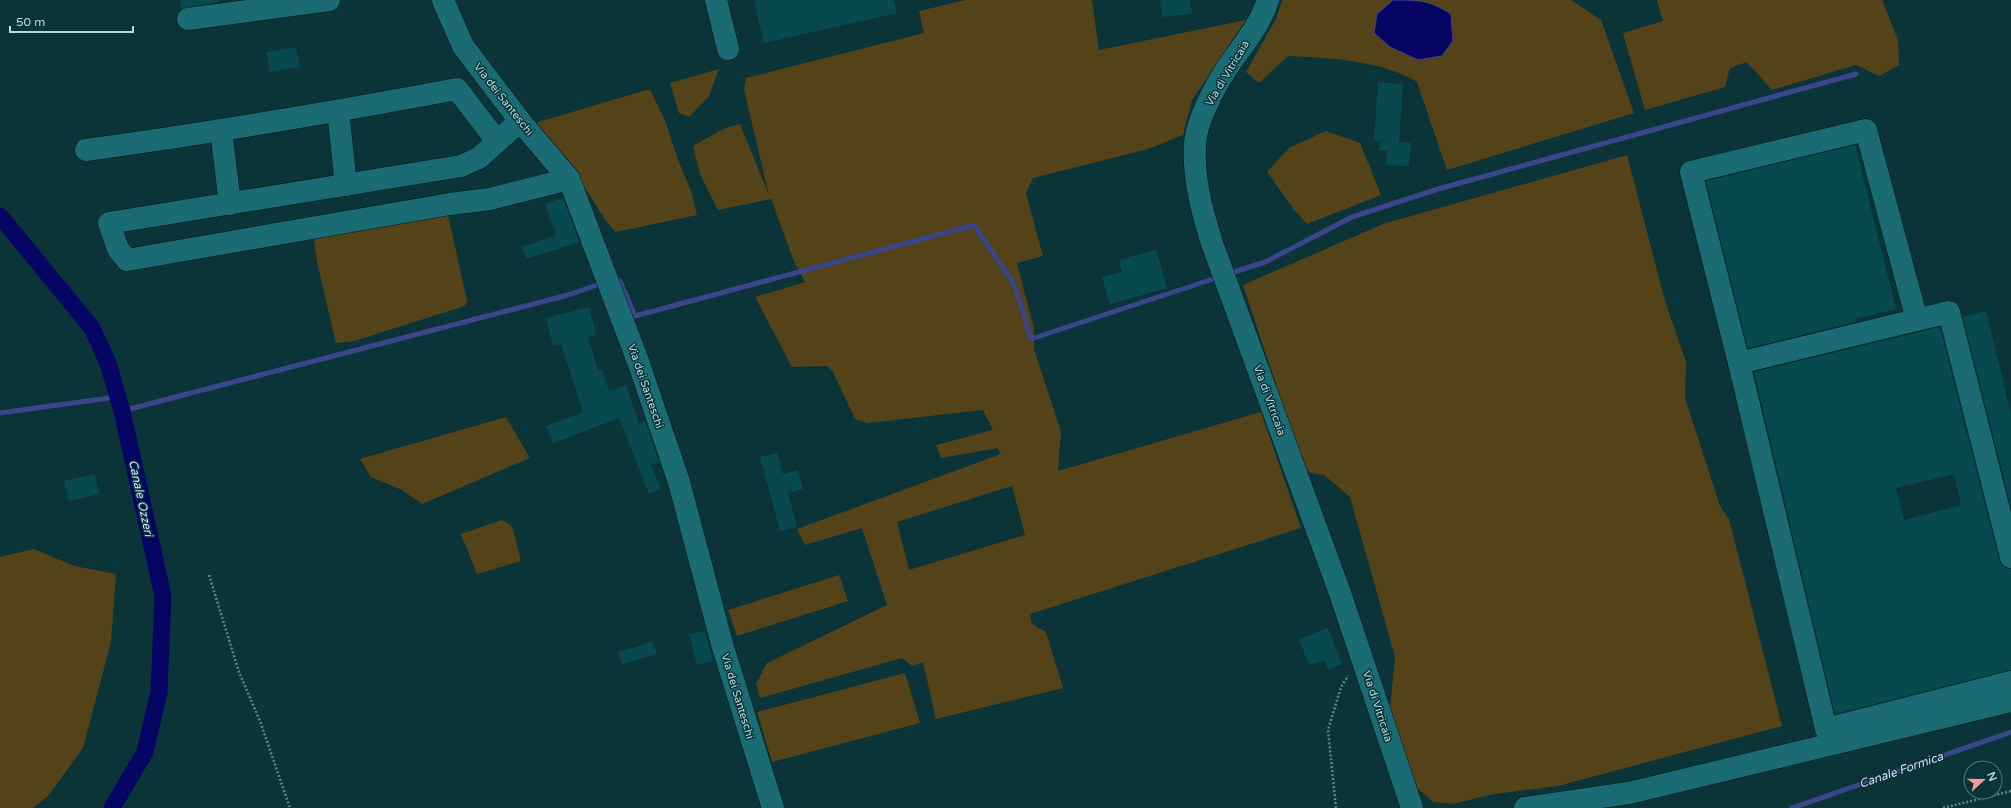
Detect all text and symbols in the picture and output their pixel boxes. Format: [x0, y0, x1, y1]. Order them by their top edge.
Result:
scale bar [10, 8, 133, 34]
text: 50 m [16, 15, 45, 29]
street label: Via di Vitricaia [1203, 38, 1252, 108]
street label: Via dei Santeschi [471, 60, 536, 138]
street label: Via dei Santeschi [625, 342, 666, 430]
street label: Via di Vitricaia [1251, 363, 1288, 437]
water label: Canale Ozzeri [126, 458, 156, 540]
street label: Via dei Santeschi [718, 652, 757, 740]
street label: Via di Vitricaia [1360, 669, 1395, 743]
water label: Canale Formica [1857, 749, 1945, 791]
north arrow [1963, 760, 2003, 800]
text: N [1984, 770, 2000, 783]

